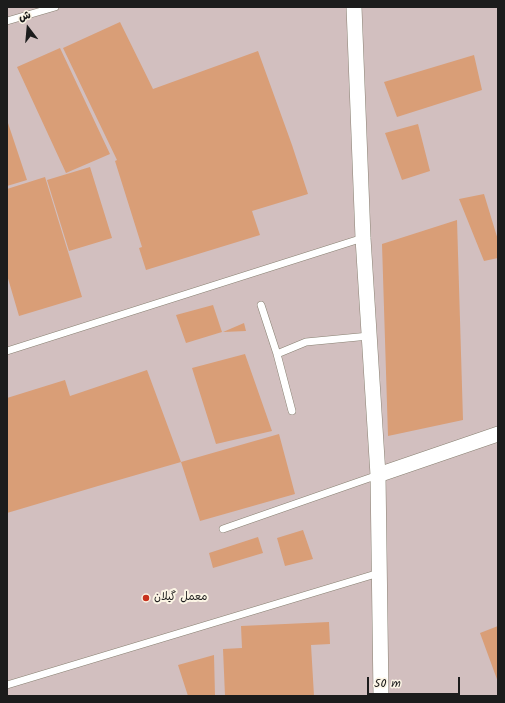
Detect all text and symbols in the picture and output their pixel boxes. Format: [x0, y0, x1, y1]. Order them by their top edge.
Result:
text: ش [16, 6, 33, 27]
north arrow [8, 8, 48, 48]
place label: معمل گیلان [154, 591, 207, 605]
marker: معمل گیلان [141, 593, 151, 603]
scale bar [369, 669, 462, 695]
text: 50 m [374, 674, 401, 693]

